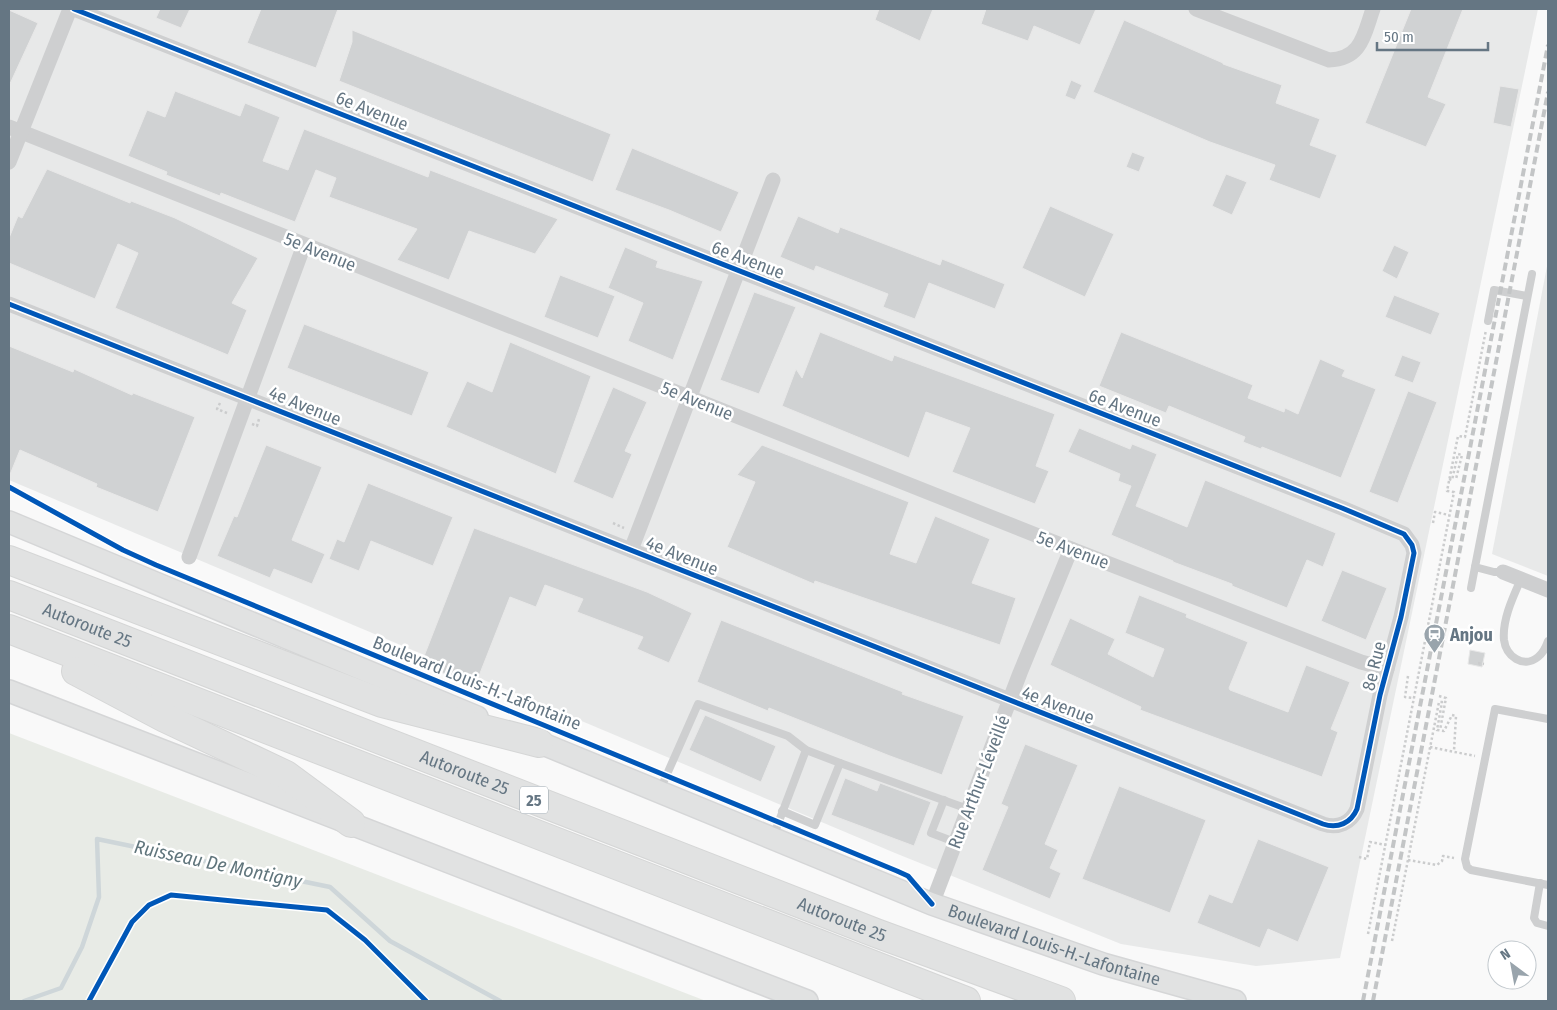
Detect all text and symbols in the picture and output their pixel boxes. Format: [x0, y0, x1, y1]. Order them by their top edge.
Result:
scale bar [1377, 20, 1488, 52]
text: 50 m [1384, 28, 1414, 46]
street label: 6e Avenue [333, 87, 412, 136]
street label: 5e Avenue [281, 228, 359, 276]
street label: 6e Avenue [709, 236, 788, 284]
street label: 5e Avenue [658, 377, 736, 425]
street label: 4e Avenue [266, 382, 344, 430]
street label: 6e Avenue [1086, 384, 1165, 432]
street label: 5e Avenue [1034, 526, 1112, 574]
street label: 4e Avenue [643, 532, 721, 580]
street label: Autoroute 25 [40, 598, 135, 653]
station icon: Anjou [1422, 623, 1446, 654]
place label: Anjou [1449, 624, 1493, 646]
street label: Boulevard Louis-H.-Lafontaine [370, 631, 584, 735]
street label: 8e Rue [1357, 639, 1391, 693]
street label: 4e Avenue [1019, 681, 1097, 729]
street label: Rue Arthur-Léveillé [943, 712, 1015, 852]
street label: Autoroute 25 [417, 745, 512, 800]
road number: 25 [520, 786, 548, 814]
water label: Ruisseau De Montigny [132, 835, 304, 893]
street label: Autoroute 25 [794, 892, 889, 947]
street label: Boulevard Louis-H.-Lafontaine [945, 899, 1163, 991]
north arrow [1487, 940, 1537, 990]
text: N [1497, 945, 1513, 964]

